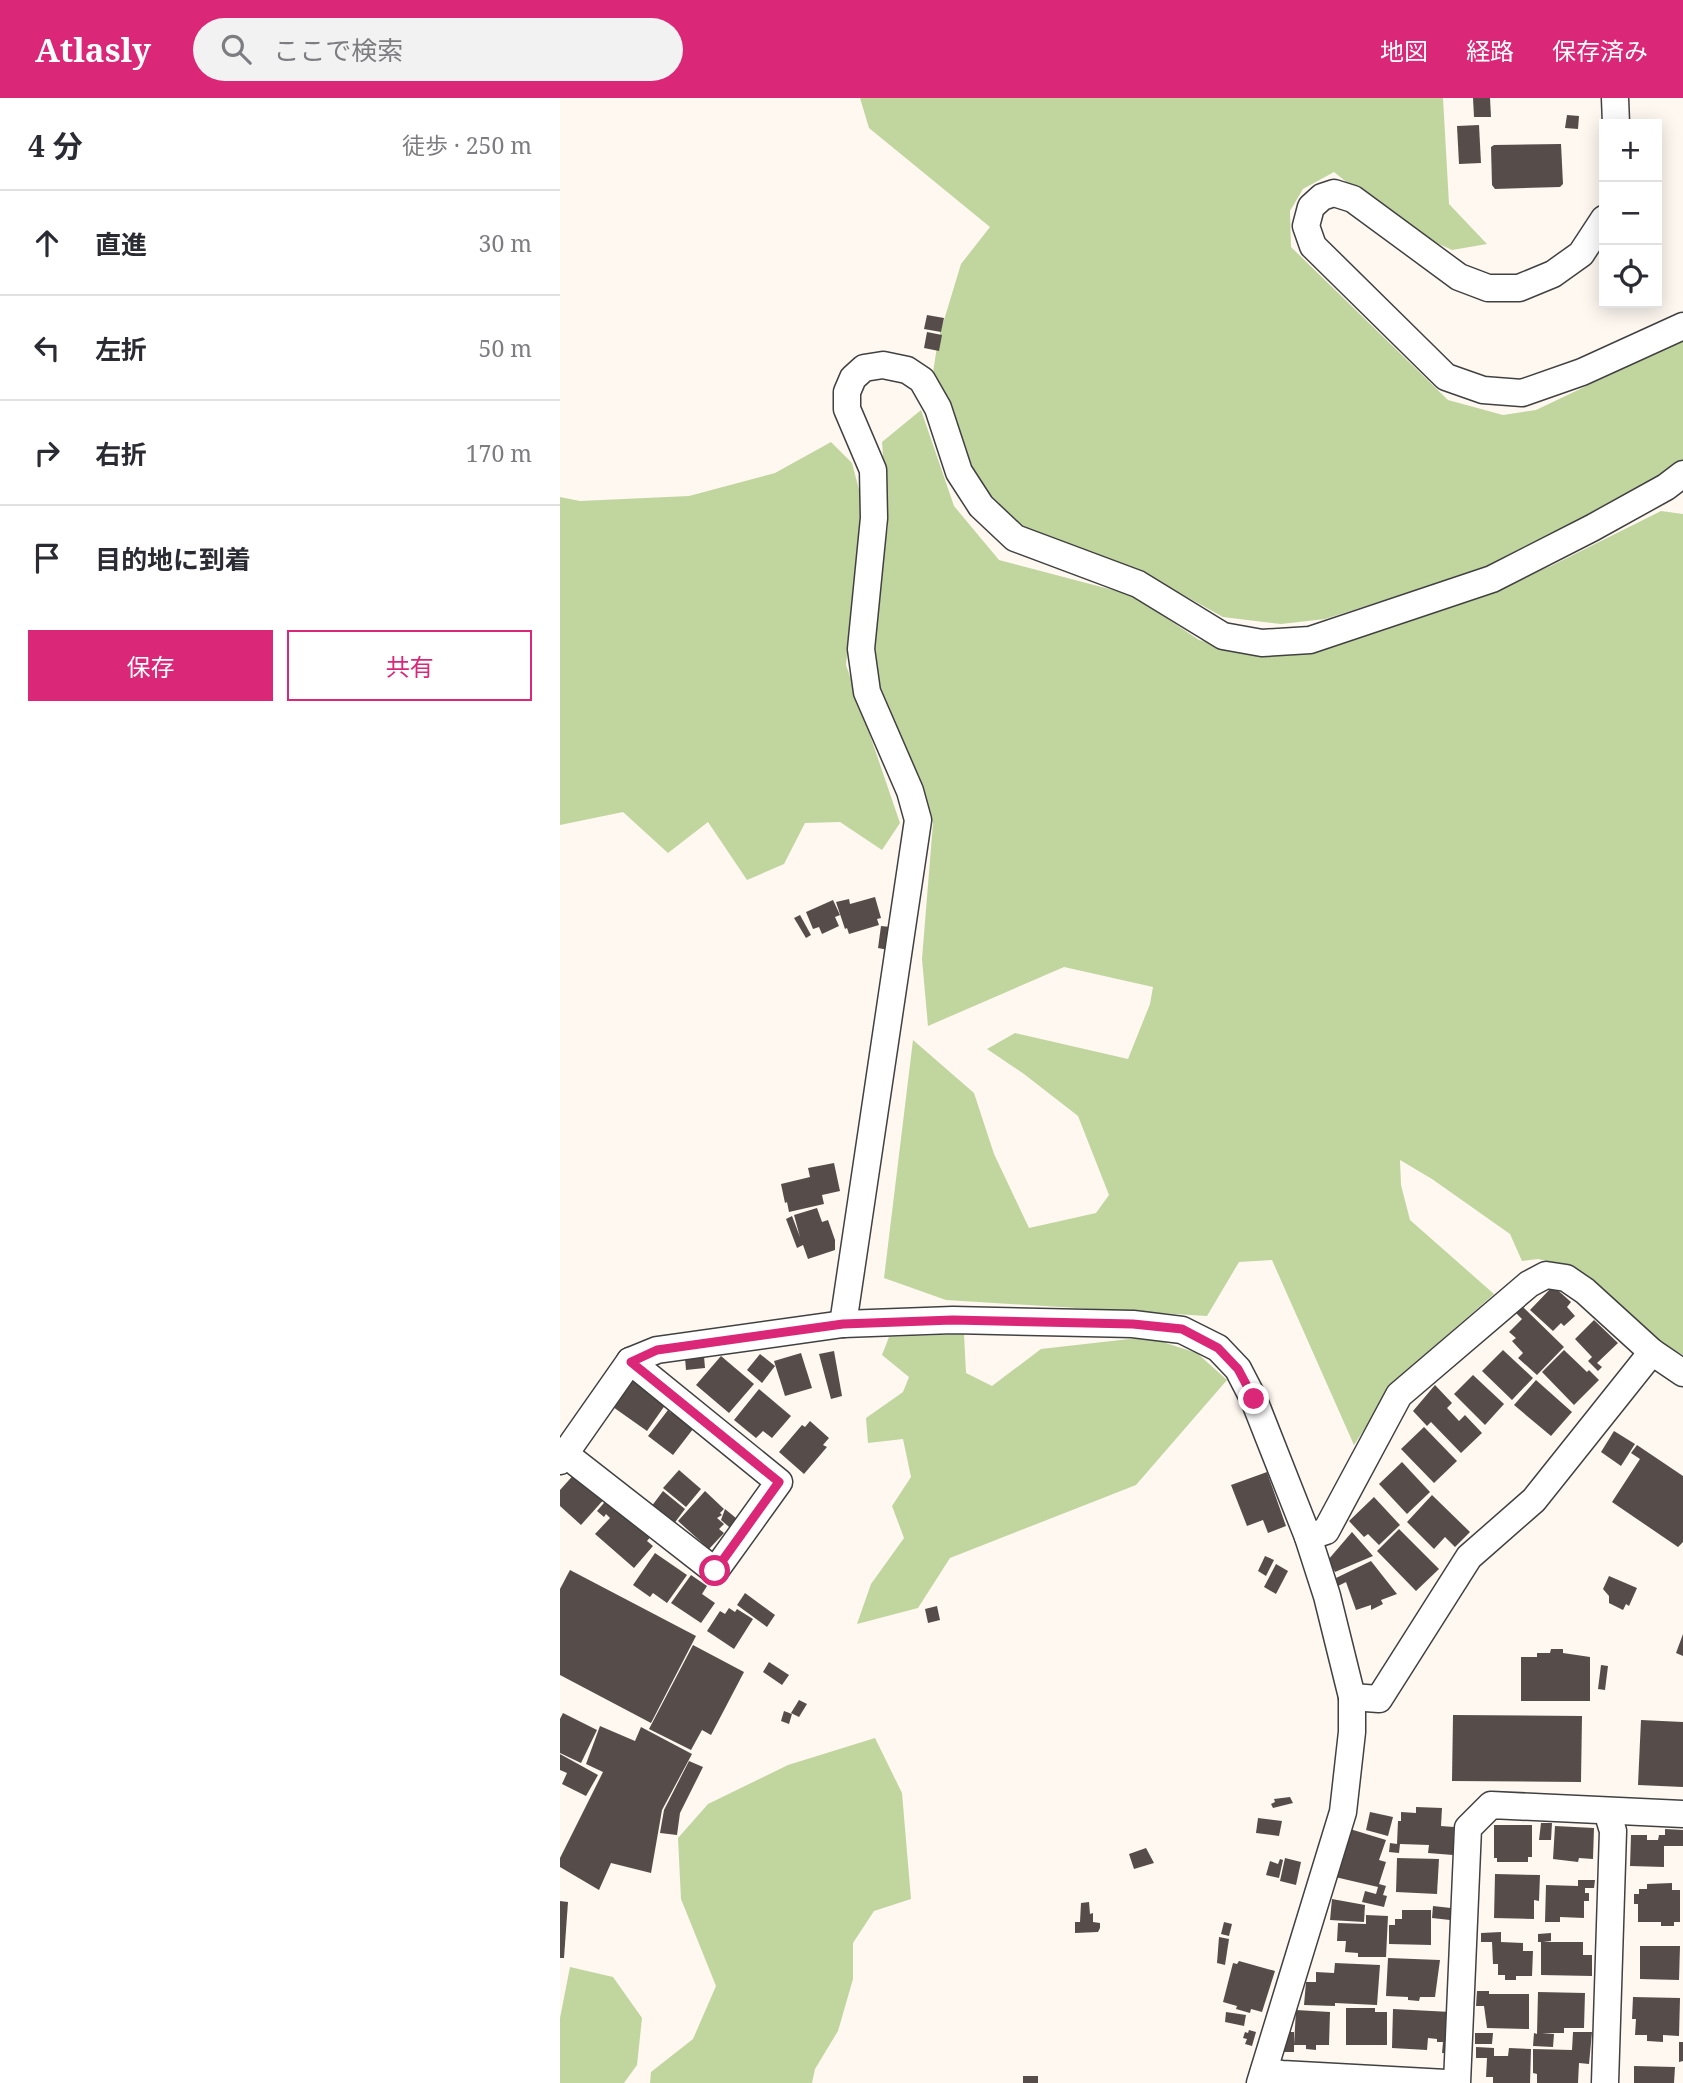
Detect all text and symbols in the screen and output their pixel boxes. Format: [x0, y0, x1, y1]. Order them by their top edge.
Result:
search box [193, 18, 683, 81]
text: Atlasly [35, 27, 151, 72]
icon: search [217, 30, 255, 68]
text: ここで検索 [273, 32, 403, 68]
text: 地図 [1380, 34, 1428, 67]
text: 経路 [1466, 34, 1514, 67]
text: 保存済み [1552, 34, 1648, 67]
map controls [1599, 119, 1662, 308]
button: + [1599, 119, 1662, 182]
text: 4 分 [28, 125, 83, 166]
text: 徒歩 · 250 m [402, 129, 532, 161]
button: − [1599, 182, 1662, 245]
icon: ahead [28, 224, 66, 262]
text: 直進 [95, 226, 147, 262]
text: 30 m [479, 227, 532, 259]
button: locate [1599, 245, 1662, 308]
icon: left [28, 329, 66, 367]
text: 左折 [95, 331, 147, 367]
text: 50 m [479, 332, 532, 364]
icon: right [28, 434, 66, 472]
text: 右折 [95, 436, 147, 472]
text: 170 m [466, 437, 532, 469]
icon: arrive [28, 539, 66, 577]
text: 目的地に到着 [95, 541, 251, 577]
button: 保存 [28, 630, 273, 701]
button: 共有 [287, 630, 532, 701]
route end [1238, 1383, 1269, 1414]
route start [699, 1555, 730, 1586]

